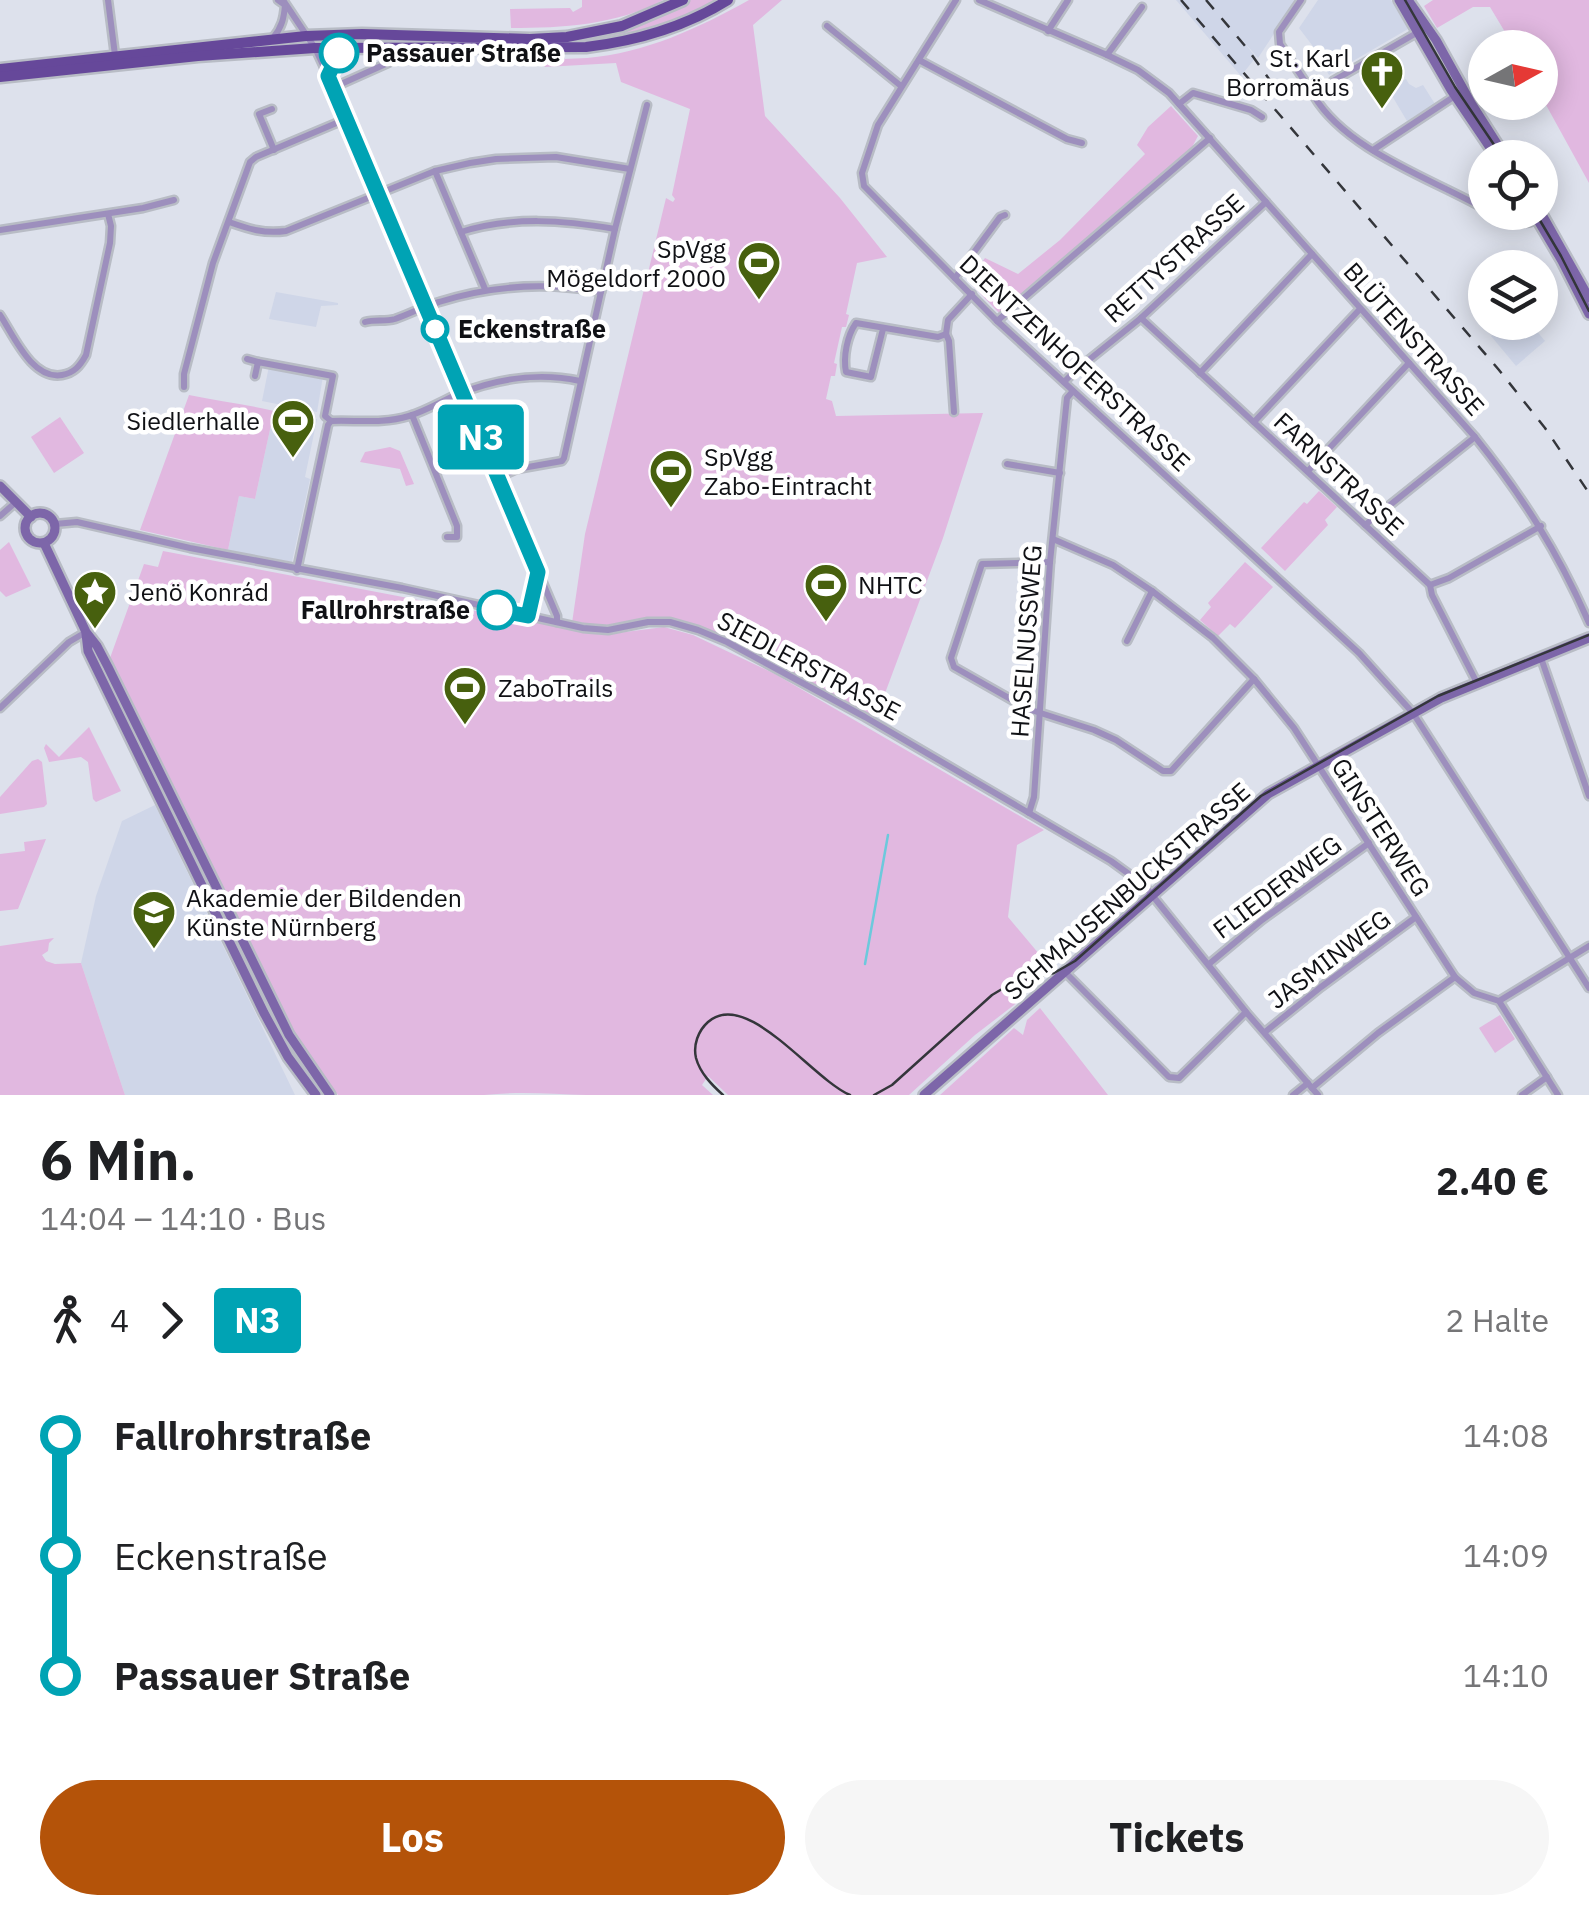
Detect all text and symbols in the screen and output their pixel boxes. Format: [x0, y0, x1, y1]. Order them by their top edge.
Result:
north arrow [1468, 30, 1558, 120]
map controls [1468, 30, 1558, 340]
marker: Passauer Straße [320, 34, 358, 72]
place label: Passauer Straße [366, 36, 561, 69]
place label: St. Karl Borromäus [1226, 41, 1350, 103]
church icon: St. Karl Borromäus [1359, 49, 1405, 110]
button: locate [1468, 140, 1558, 230]
street label: RETTYSTRASSE [1096, 186, 1251, 329]
place label: SpVgg Mögeldorf 2000 [546, 232, 726, 294]
sports icon: SpVgg Mögeldorf 2000 [736, 240, 782, 301]
street label: DIENTZENHOFERSTRASSE [953, 247, 1198, 478]
button: layers [1468, 250, 1558, 340]
street label: BLÜTENSTRASSE [1337, 255, 1492, 422]
place label: Eckenstraße [458, 312, 606, 345]
marker: Eckenstraße [422, 316, 448, 342]
sports icon: Siedlerhalle [270, 398, 316, 459]
place label: Siedlerhalle [127, 404, 260, 437]
line badge: N3 [436, 404, 526, 470]
street label: FARNSTRASSE [1267, 405, 1411, 542]
text: N3 [458, 414, 504, 460]
place label: SpVgg Zabo-Eintracht [704, 440, 872, 502]
sports icon: SpVgg Zabo-Eintracht [648, 448, 694, 509]
street label: HASELNUSSWEG [1002, 544, 1049, 738]
sports icon: NHTC [803, 562, 849, 623]
place label: NHTC [858, 568, 923, 601]
place icon: Jenö Konrád [72, 569, 118, 630]
place label: Jenö Konrád [128, 575, 269, 608]
marker: Fallrohrstraße [478, 591, 516, 629]
place label: Fallrohrstraße [301, 593, 470, 626]
street label: SIEDLERSTRASSE [712, 603, 907, 728]
sports icon: ZaboTrails [442, 665, 488, 726]
place label: ZaboTrails [498, 671, 613, 704]
street label: GINSTERWEG [1325, 751, 1438, 902]
street label: SCHMAUSENBUCKSTRASSE [997, 775, 1257, 1007]
street label: FLIEDERWEG [1206, 828, 1348, 946]
place label: Akademie der Bildenden Künste Nürnberg [186, 881, 462, 943]
school or university icon: Akademie der Bildenden Künste Nürnberg [131, 889, 177, 950]
street label: JASMINWEG [1261, 902, 1397, 1016]
text: 6 Min. [40, 1124, 197, 1195]
text: 2.40 € [1436, 1156, 1549, 1205]
text: 14:04 – 14:10 · Bus [40, 1197, 326, 1239]
icon: walk [40, 1293, 95, 1348]
icon: forward [144, 1293, 199, 1348]
text: N3 [234, 1297, 281, 1343]
text: 4 [110, 1299, 129, 1341]
text: 2 Halte [1445, 1299, 1549, 1341]
text: Fallrohrstraße [114, 1411, 371, 1460]
text: 14:08 [1463, 1414, 1549, 1456]
text: Eckenstraße [114, 1531, 328, 1580]
text: 14:09 [1463, 1534, 1549, 1576]
text: Passauer Straße [114, 1651, 410, 1700]
text: 14:10 [1463, 1654, 1549, 1696]
button: Los [40, 1780, 785, 1895]
button: Tickets [805, 1780, 1549, 1895]

